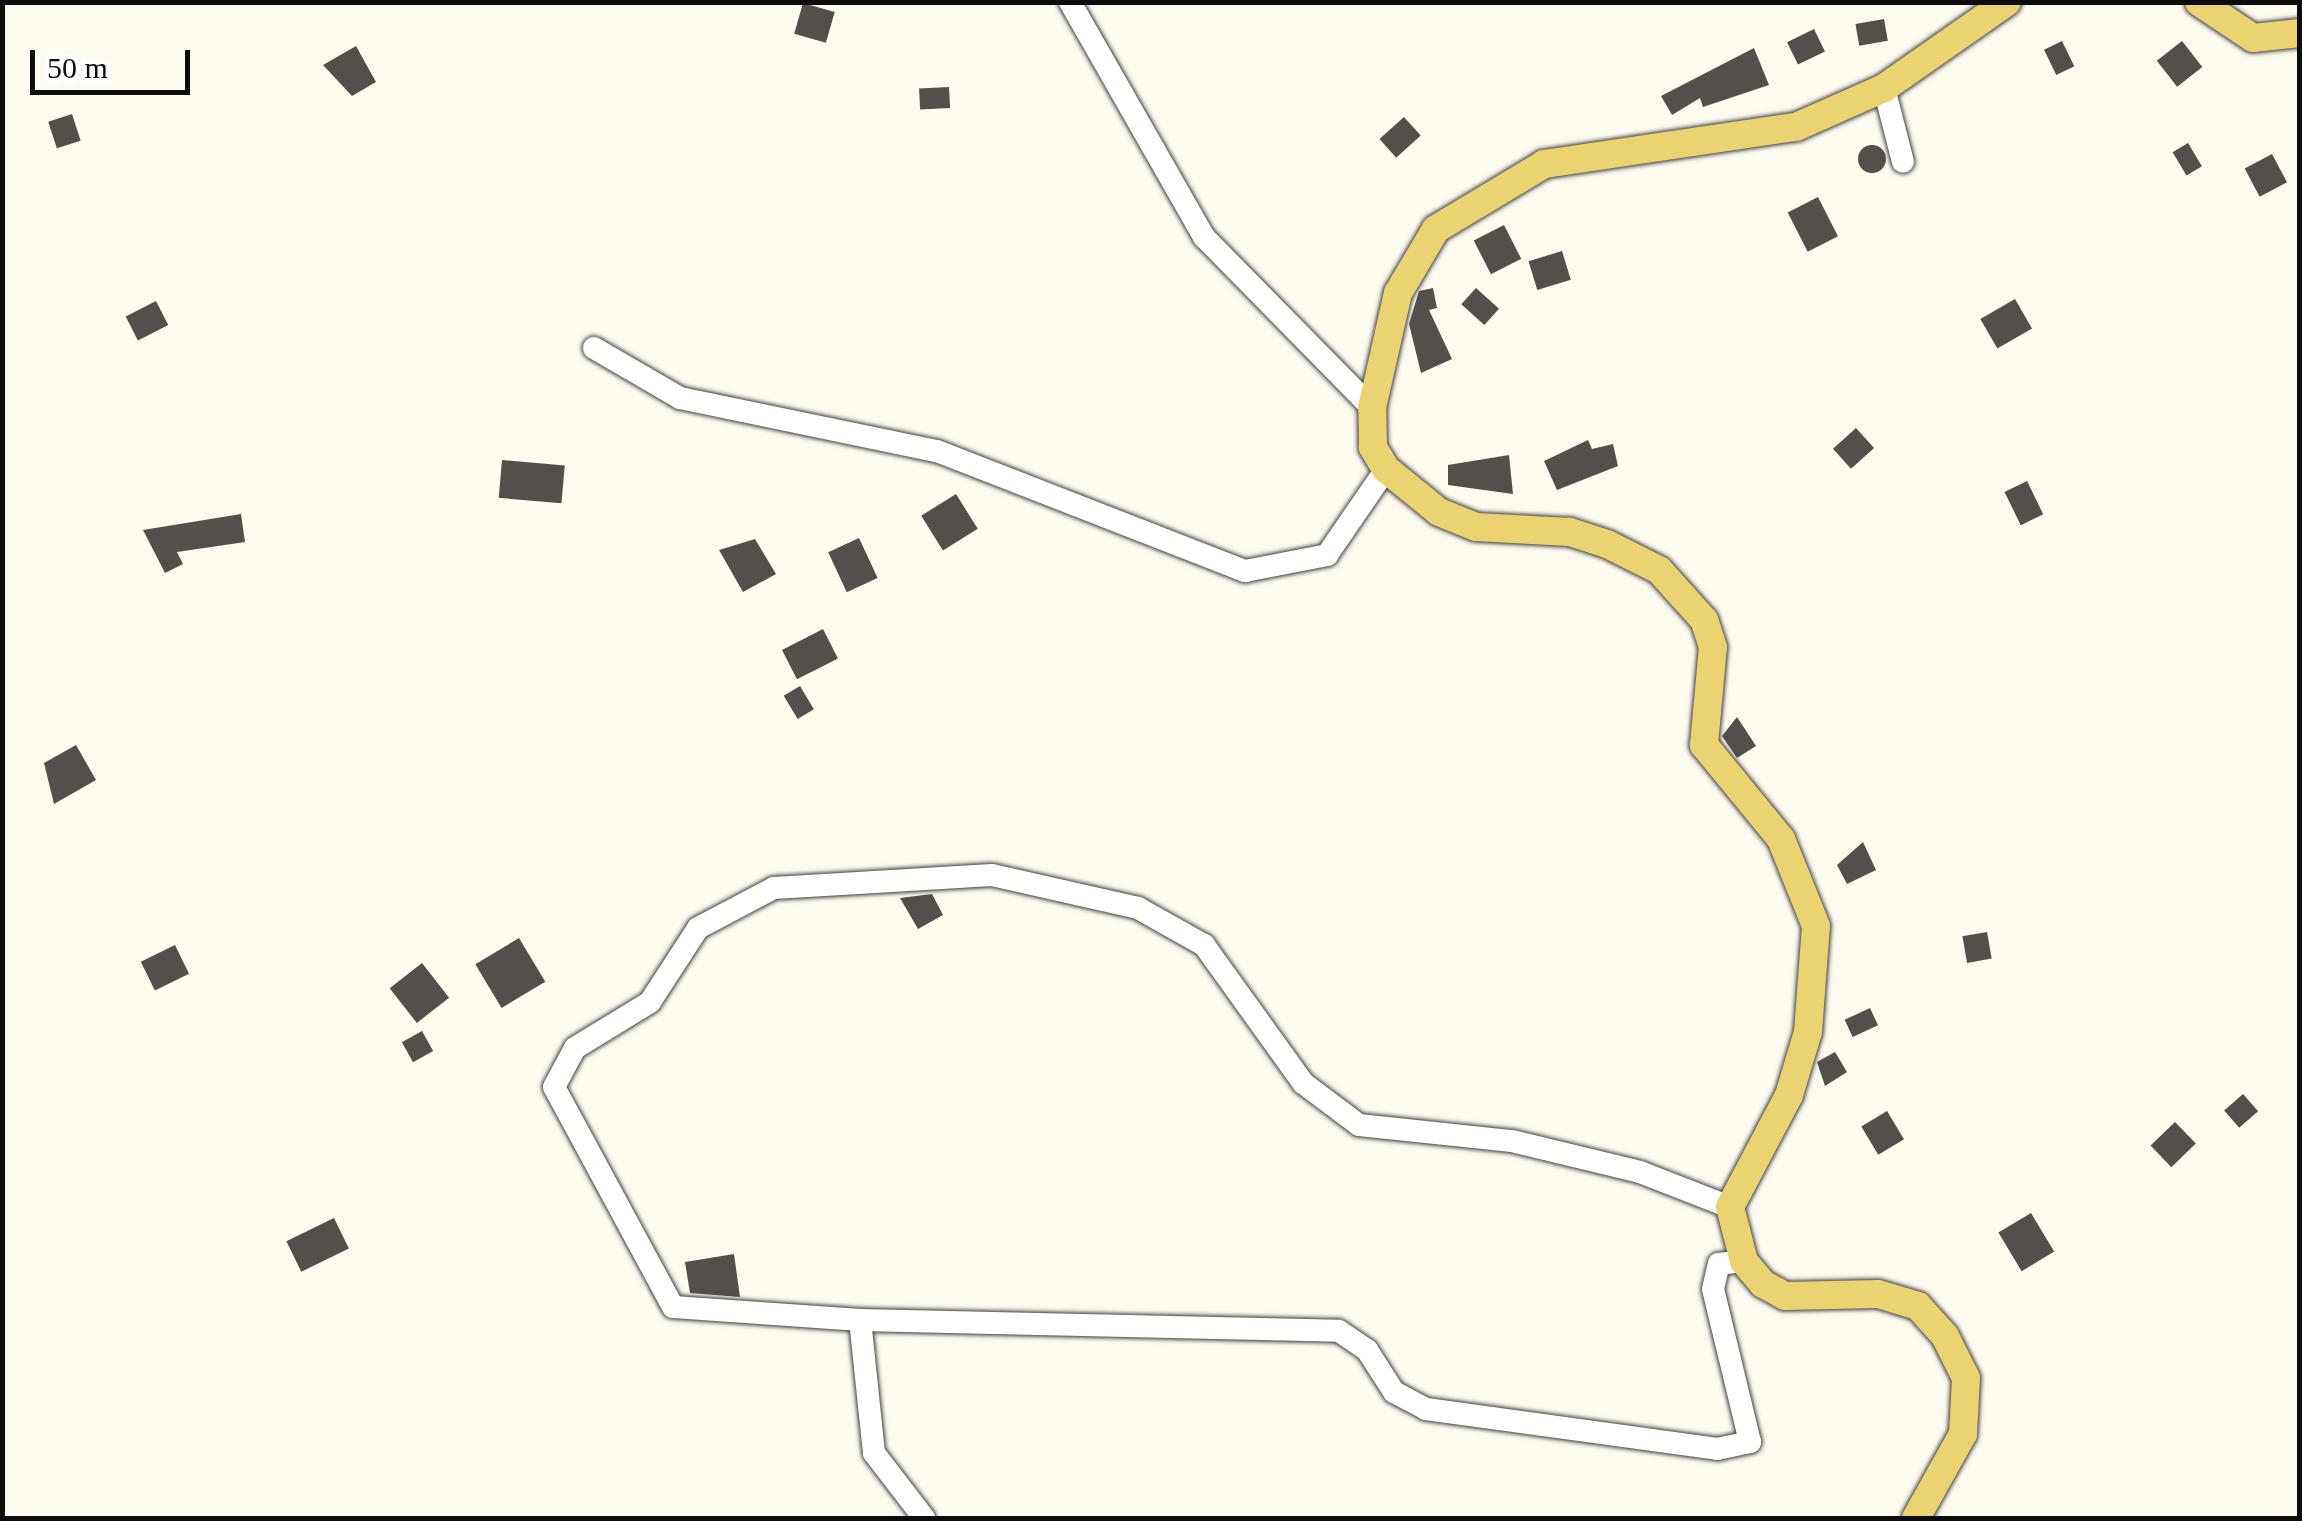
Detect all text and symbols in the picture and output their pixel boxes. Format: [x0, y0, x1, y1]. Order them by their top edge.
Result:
scale bar [35, 30, 195, 92]
text: 50 m [47, 51, 108, 84]

